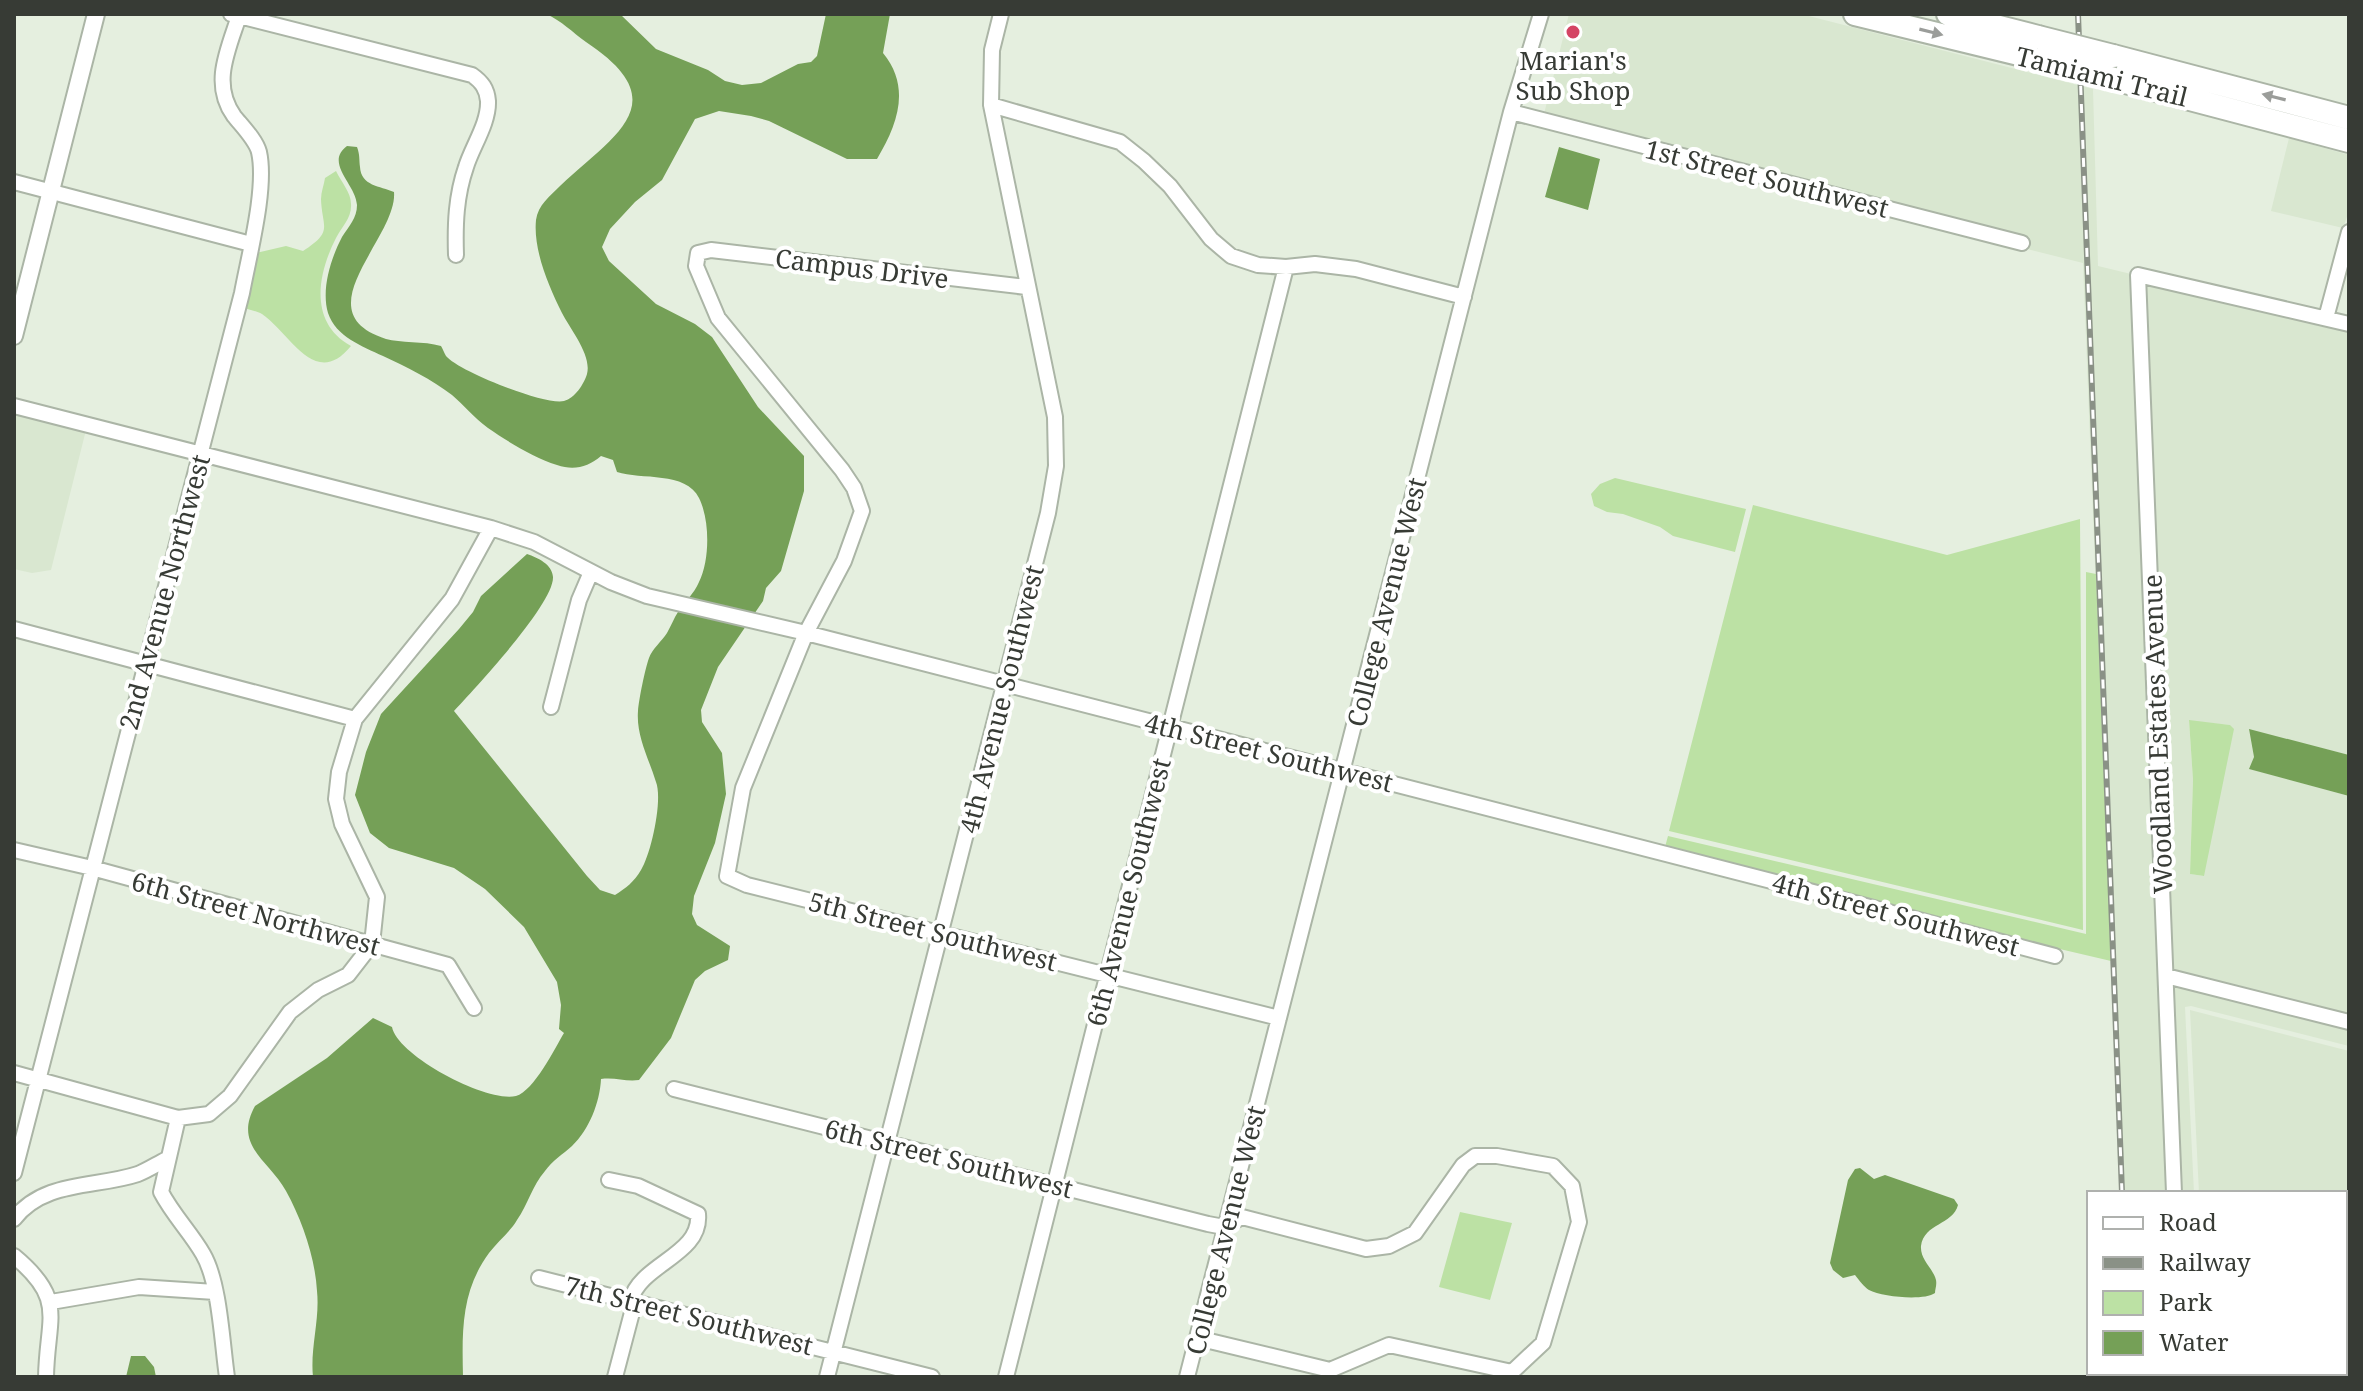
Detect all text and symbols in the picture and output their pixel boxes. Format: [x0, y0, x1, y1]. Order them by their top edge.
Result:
marker: Marian's Sub Shop [1564, 23, 1582, 41]
one-way arrow [1918, 27, 1943, 39]
street label: Tamiami Trail [2012, 37, 2192, 115]
place label: Marian's Sub Shop [1516, 42, 1631, 108]
one-way arrow [2261, 91, 2286, 103]
street label: 1st Street Southwest [1641, 130, 1893, 226]
street label: Campus Drive [773, 239, 951, 297]
street label: 2nd Avenue Northwest [110, 450, 218, 734]
street label: College Avenue West [1338, 474, 1434, 730]
street label: 4th Avenue Southwest [950, 561, 1052, 837]
street label: Woodland Estates Avenue [2133, 573, 2181, 895]
street label: 4th Street Southwest [1141, 704, 1397, 800]
street label: 6th Avenue Southwest [1077, 754, 1179, 1030]
street label: 6th Street Northwest [128, 862, 384, 964]
street label: 4th Street Southwest [1768, 864, 2024, 964]
street label: 5th Street Southwest [805, 883, 1061, 979]
street label: College Avenue West [1177, 1102, 1273, 1358]
street label: 6th Street Southwest [821, 1110, 1077, 1206]
legend [2087, 1191, 2347, 1375]
text: Road [2159, 1205, 2217, 1238]
text: Railway [2159, 1245, 2251, 1278]
street label: 7th Street Southwest [561, 1267, 817, 1363]
text: Park [2159, 1285, 2213, 1318]
text: Water [2159, 1325, 2229, 1358]

